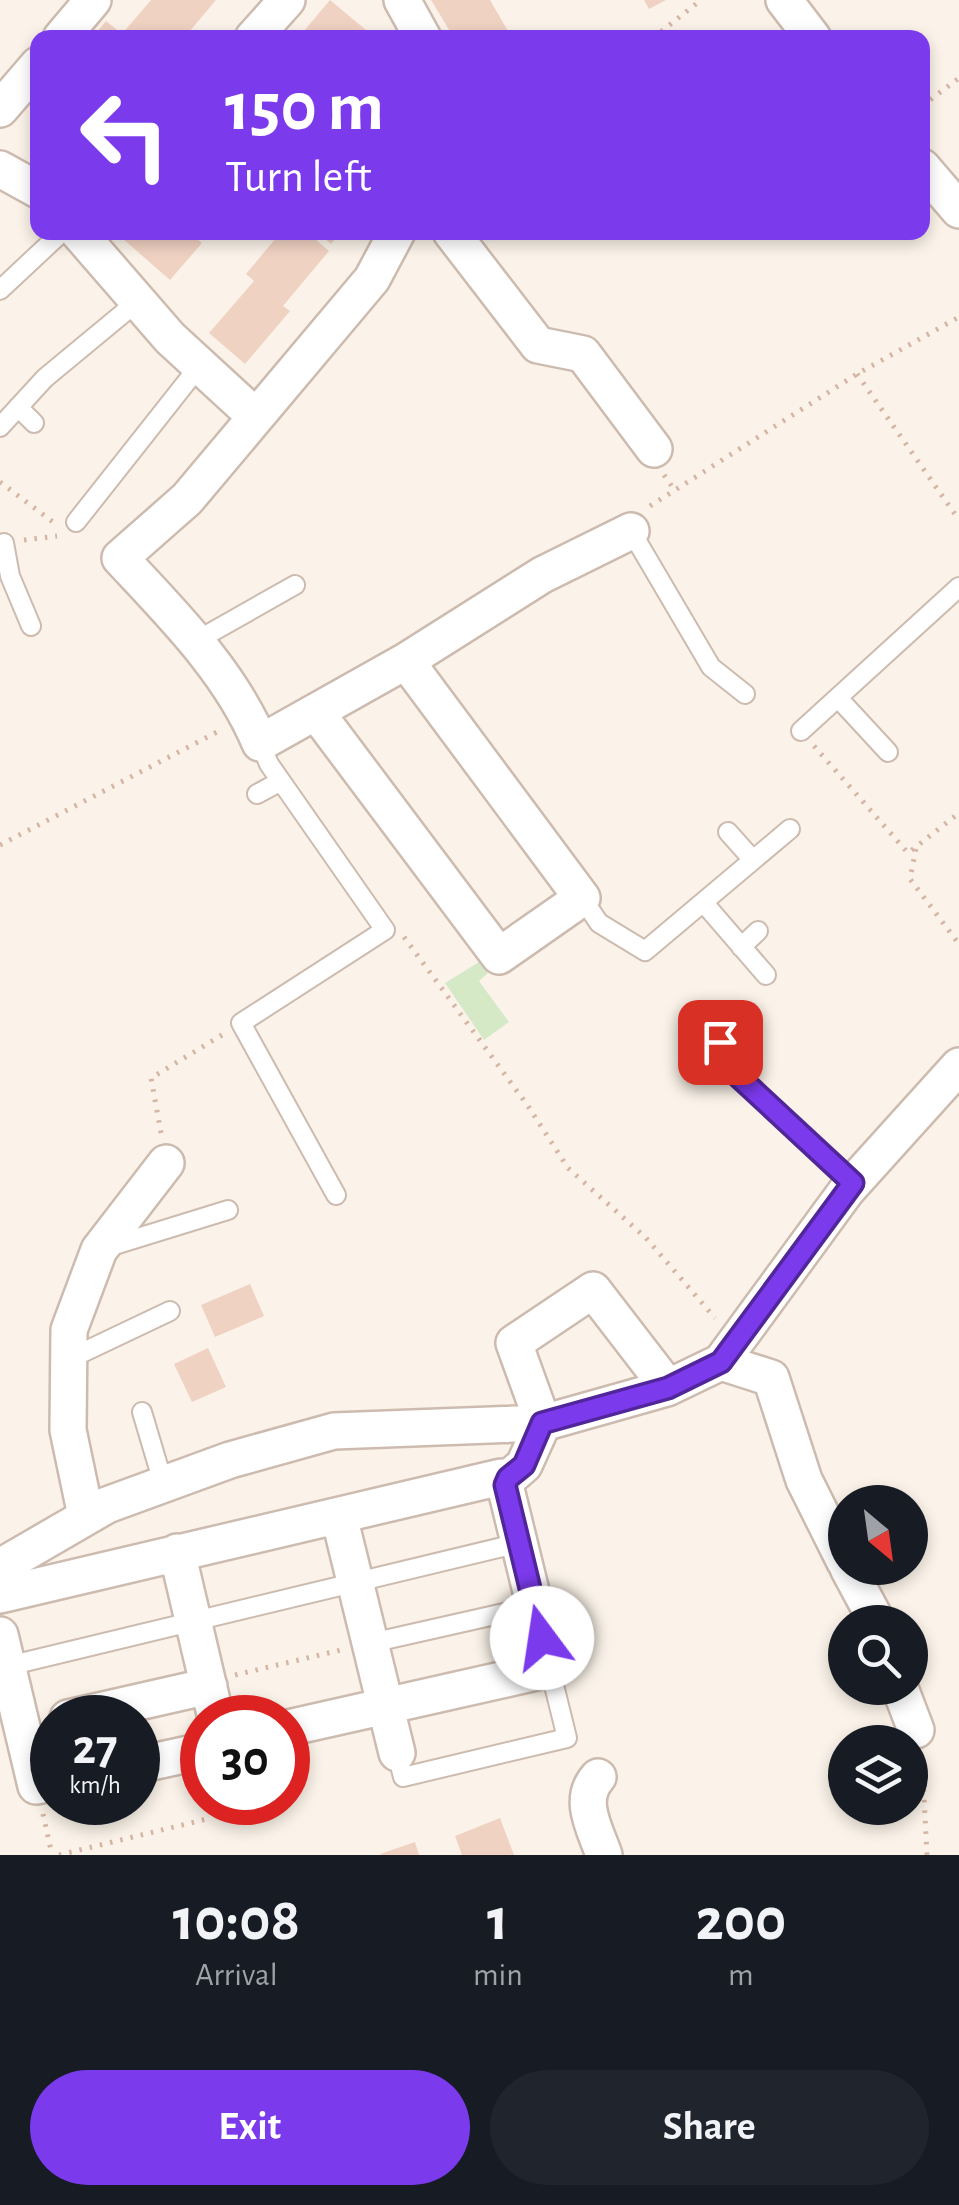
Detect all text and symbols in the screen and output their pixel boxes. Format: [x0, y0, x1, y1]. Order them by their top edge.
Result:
icon: left [60, 70, 190, 200]
text: 150 m [225, 73, 384, 143]
text: Turn left [225, 155, 372, 200]
pin [678, 1000, 763, 1085]
icon: arrive [693, 1015, 748, 1070]
north arrow [828, 1485, 928, 1585]
map controls [828, 1485, 928, 1825]
position arrow [490, 1586, 594, 1690]
button: search [828, 1605, 928, 1705]
speed limit sign: 30 [180, 1695, 310, 1825]
text: 27 [72, 1723, 118, 1773]
button: layers [828, 1725, 928, 1825]
text: km/h [69, 1773, 121, 1798]
text: 10:08 [173, 1891, 300, 1951]
text: 1 [487, 1891, 509, 1951]
text: 200 [695, 1891, 786, 1951]
text: Arrival [195, 1959, 278, 1991]
text: min [473, 1959, 523, 1991]
text: m [728, 1959, 754, 1991]
button: Exit [30, 2070, 470, 2185]
button: Share [490, 2070, 929, 2185]

